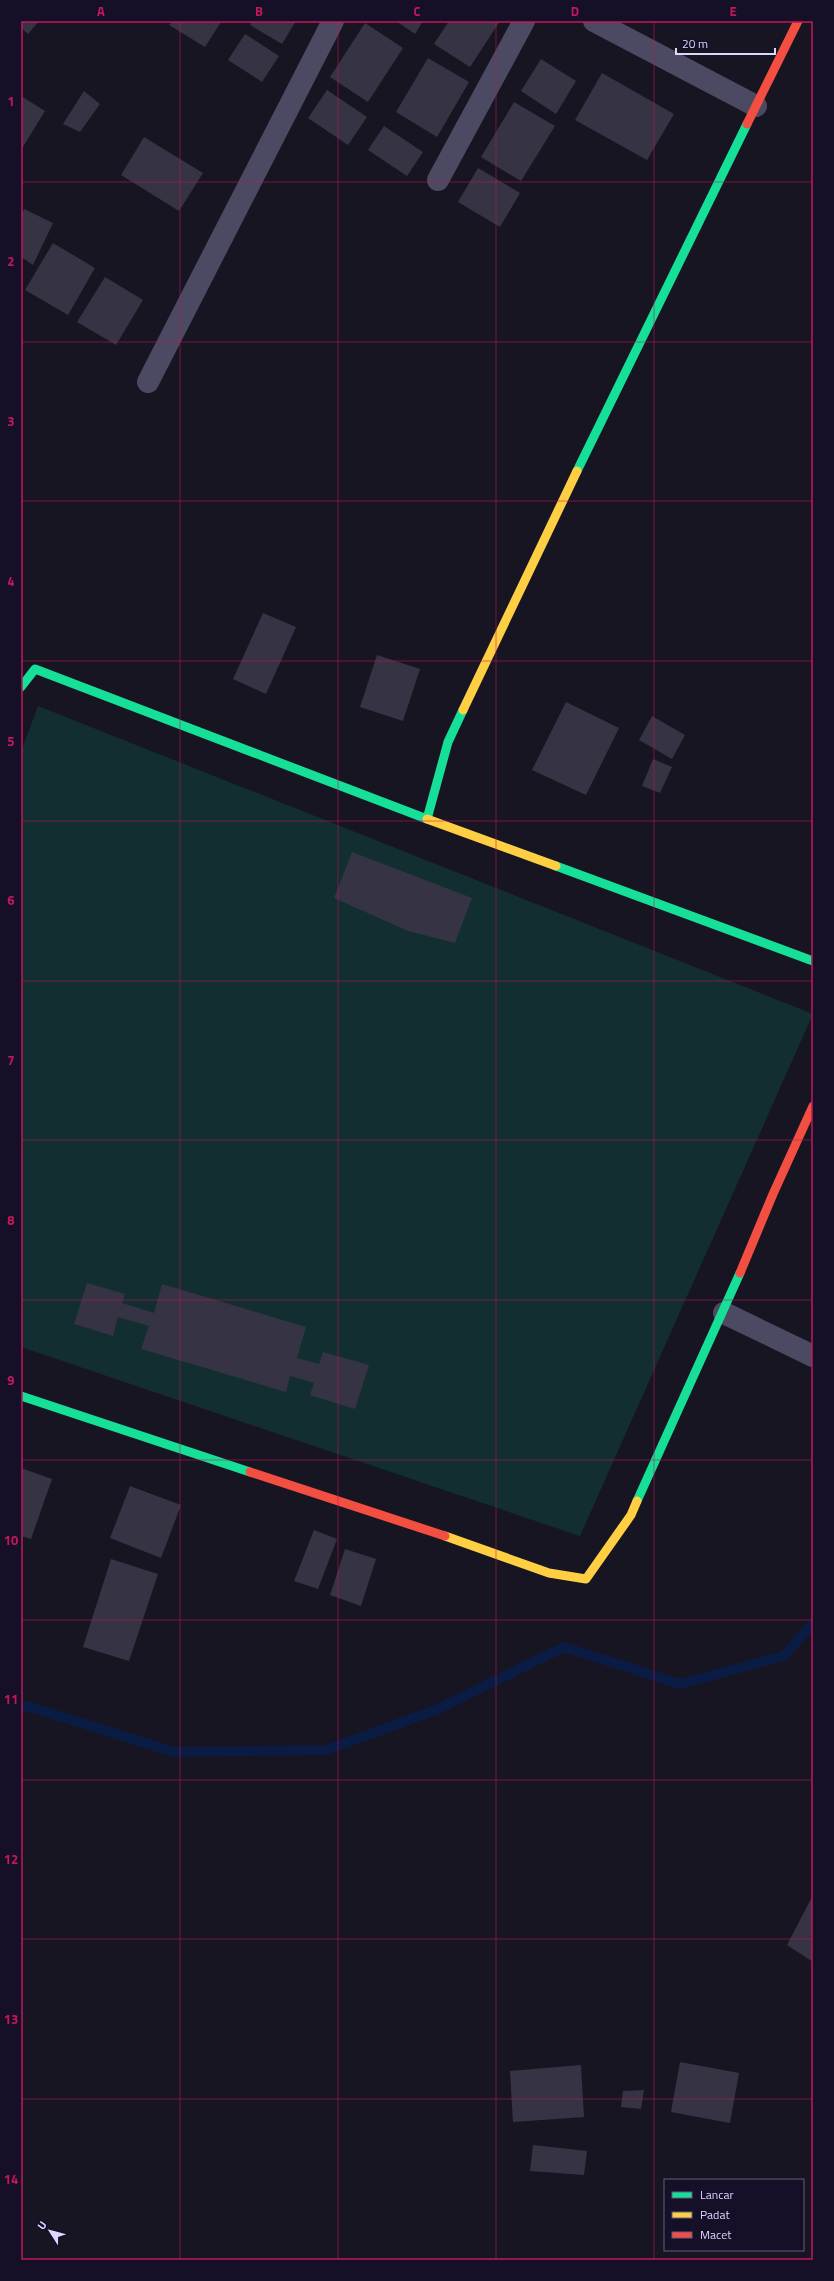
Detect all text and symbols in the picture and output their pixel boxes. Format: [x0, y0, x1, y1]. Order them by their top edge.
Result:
text: A [97, 1, 105, 21]
text: B [255, 1, 263, 21]
text: C [413, 1, 421, 21]
text: D [571, 1, 579, 21]
text: E [729, 1, 737, 21]
scale bar [676, 30, 775, 56]
text: 20 m [682, 34, 708, 53]
text: 1 [7, 91, 15, 111]
text: 2 [7, 251, 15, 271]
text: 3 [7, 411, 15, 431]
text: 4 [7, 571, 15, 591]
text: 5 [7, 731, 15, 751]
text: 6 [7, 890, 15, 910]
text: 7 [7, 1050, 15, 1070]
text: 8 [7, 1210, 15, 1230]
text: 9 [7, 1370, 15, 1390]
text: 10 [4, 1530, 18, 1550]
text: 11 [4, 1689, 18, 1709]
text: 12 [4, 1849, 18, 1869]
text: 13 [4, 2009, 18, 2029]
text: 14 [4, 2169, 18, 2189]
legend [664, 2179, 804, 2251]
text: Lancar [700, 2185, 734, 2204]
text: Padat [700, 2205, 730, 2224]
north arrow [30, 2211, 70, 2251]
text: U [33, 2218, 50, 2233]
text: Macet [700, 2225, 732, 2244]

